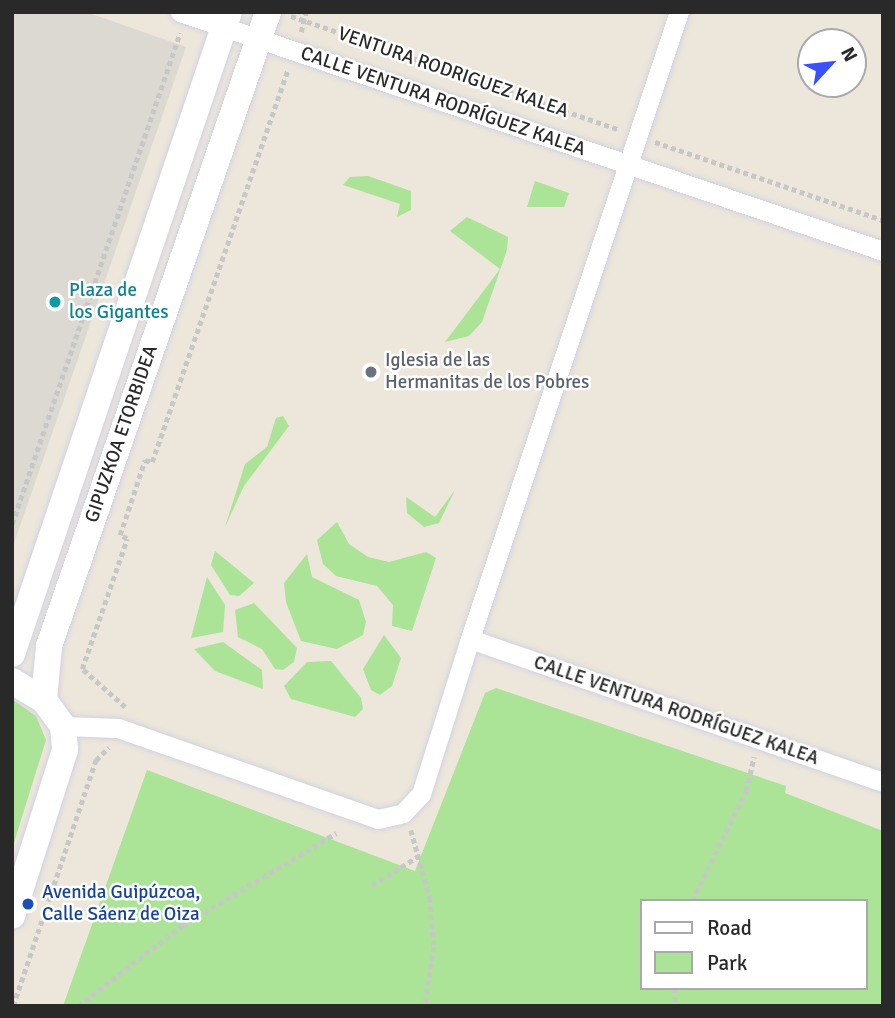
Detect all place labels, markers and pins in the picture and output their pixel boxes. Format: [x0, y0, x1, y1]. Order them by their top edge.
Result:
place label: Plaza de los Gigantes [69, 280, 168, 324]
marker: Plaza de los Gigantes [47, 294, 63, 310]
place label: Iglesia de las Hermanitas de los Pobres [385, 350, 589, 394]
marker: Iglesia de las Hermanitas de los Pobres [363, 364, 379, 380]
place label: Avenida Guipúzcoa, Calle Sáenz de Oiza [42, 882, 200, 926]
marker: Avenida Guipúzcoa, Calle Sáenz de Oiza [20, 896, 36, 912]

